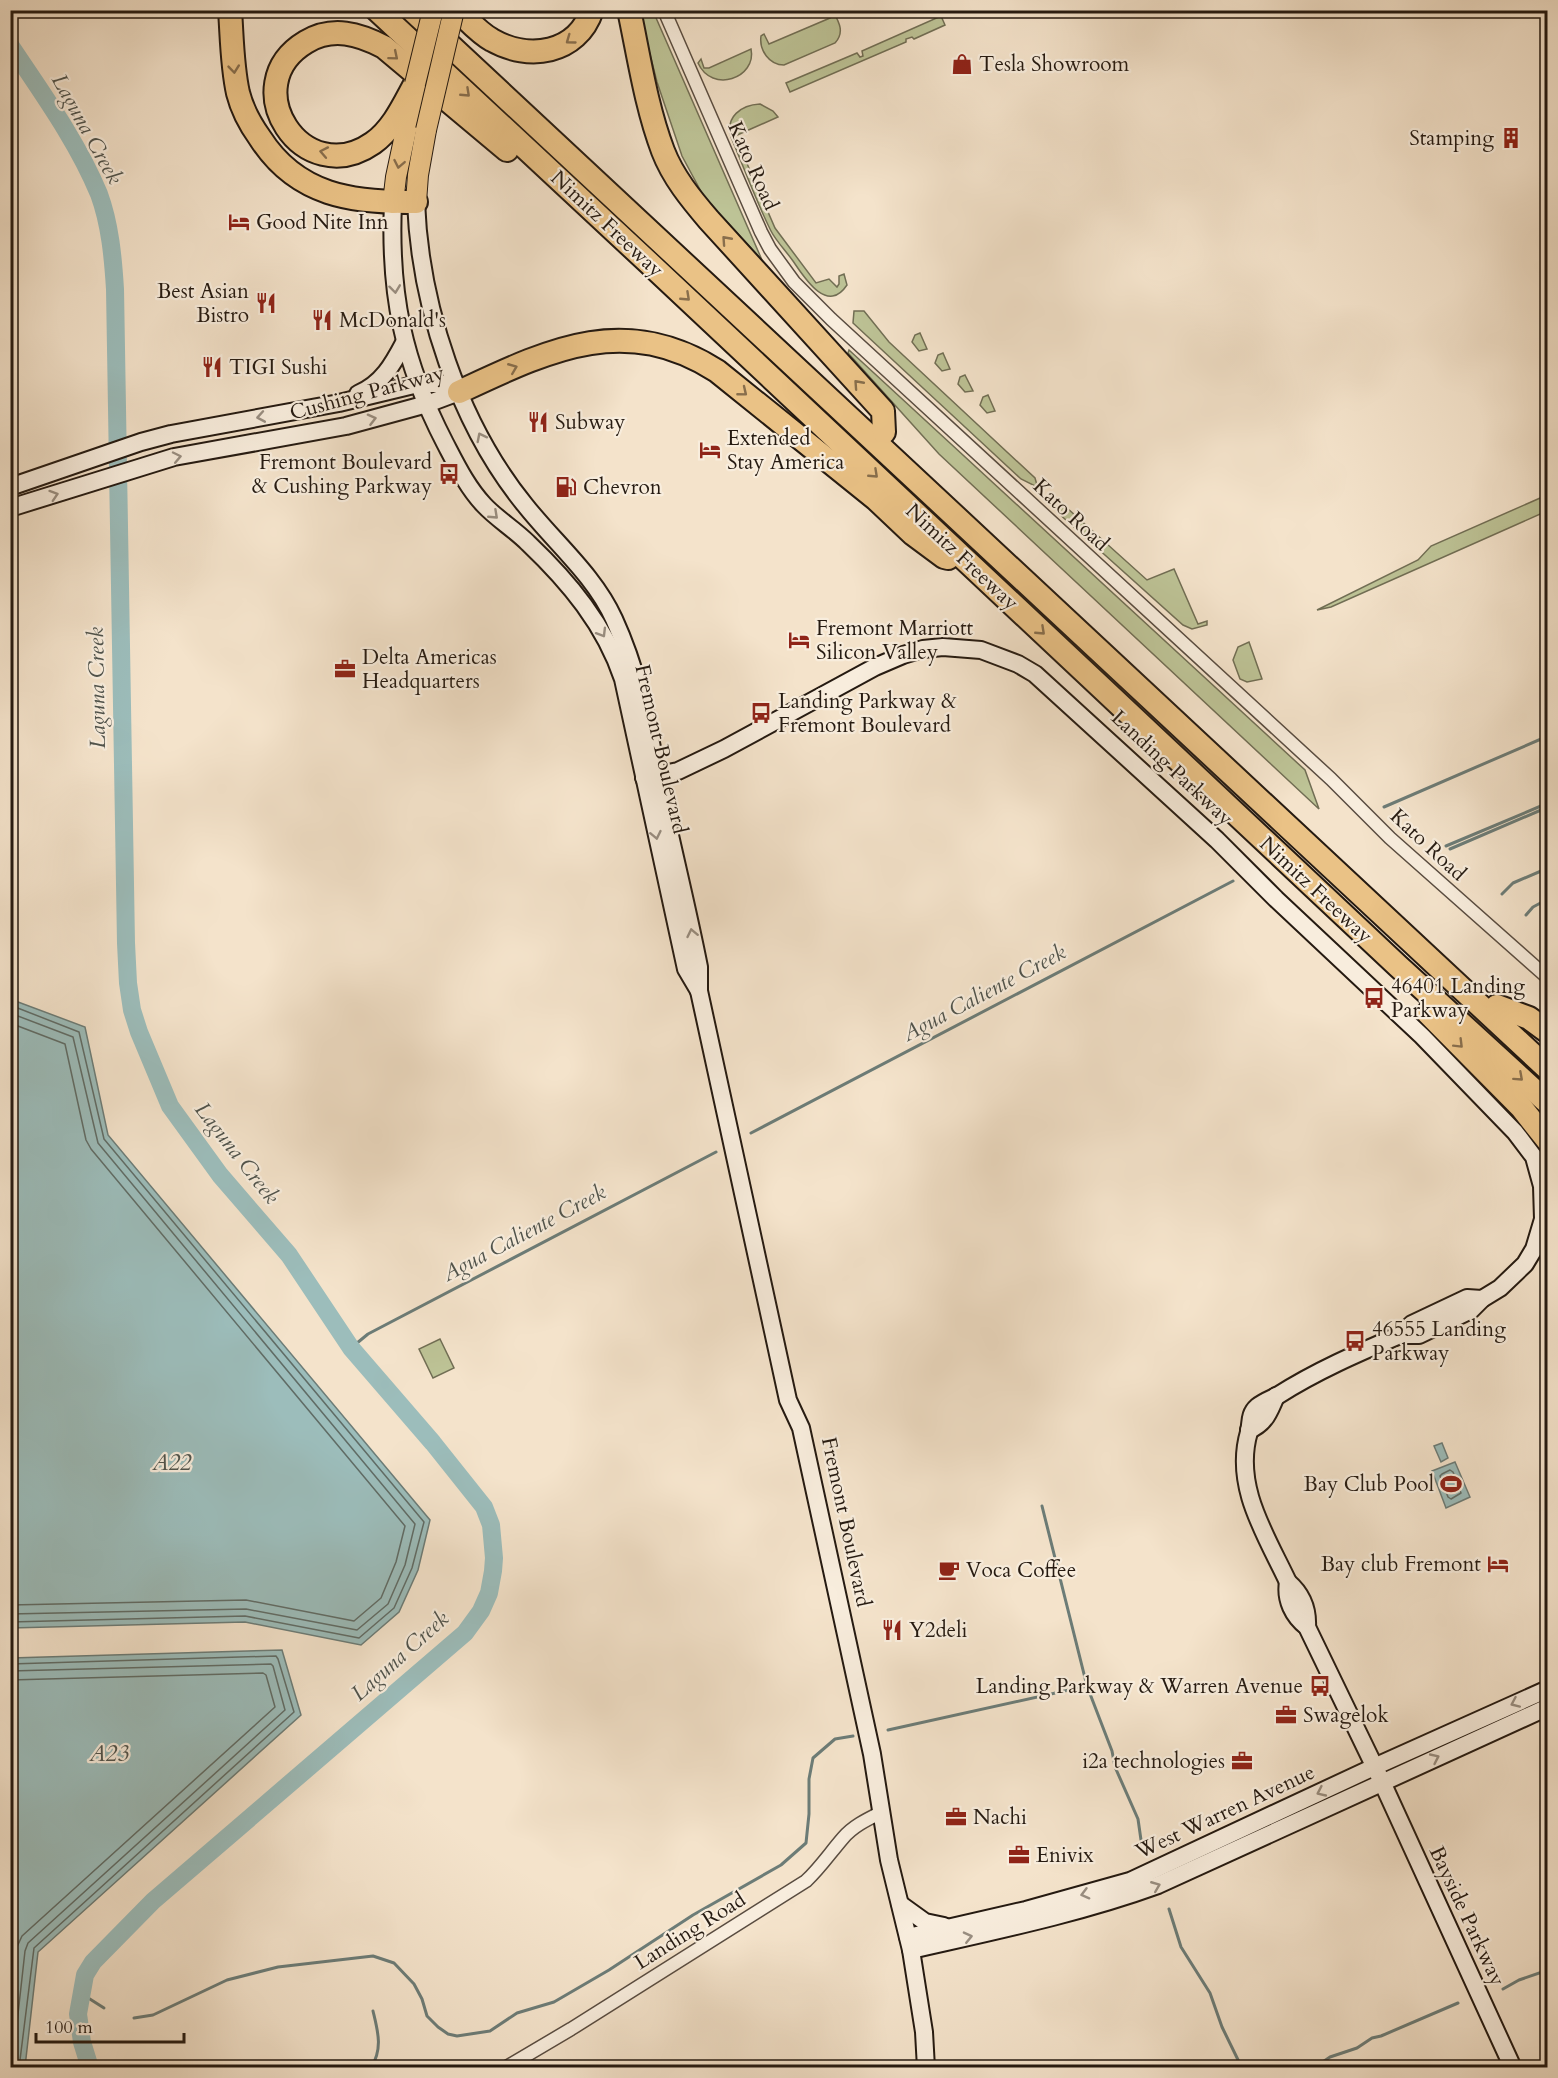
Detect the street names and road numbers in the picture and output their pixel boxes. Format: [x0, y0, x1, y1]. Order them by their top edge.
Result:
street label: Kato Road [721, 117, 785, 215]
street label: Nimitz Freeway [544, 164, 670, 284]
street label: Cushing Parkway [287, 358, 447, 428]
street label: Kato Road [1027, 472, 1115, 558]
street label: Nimitz Freeway [899, 497, 1025, 617]
street label: Fremont Boulevard [627, 661, 695, 837]
street label: Landing Parkway [1104, 704, 1240, 832]
street label: Kato Road [1384, 802, 1472, 888]
street label: Nimitz Freeway [1253, 830, 1379, 950]
street label: Fremont Boulevard [814, 1434, 878, 1610]
street label: West Warren Avenue [1130, 1758, 1319, 1867]
street label: Bayside Parkway [1422, 1841, 1512, 1991]
street label: Landing Road [629, 1885, 751, 1977]

